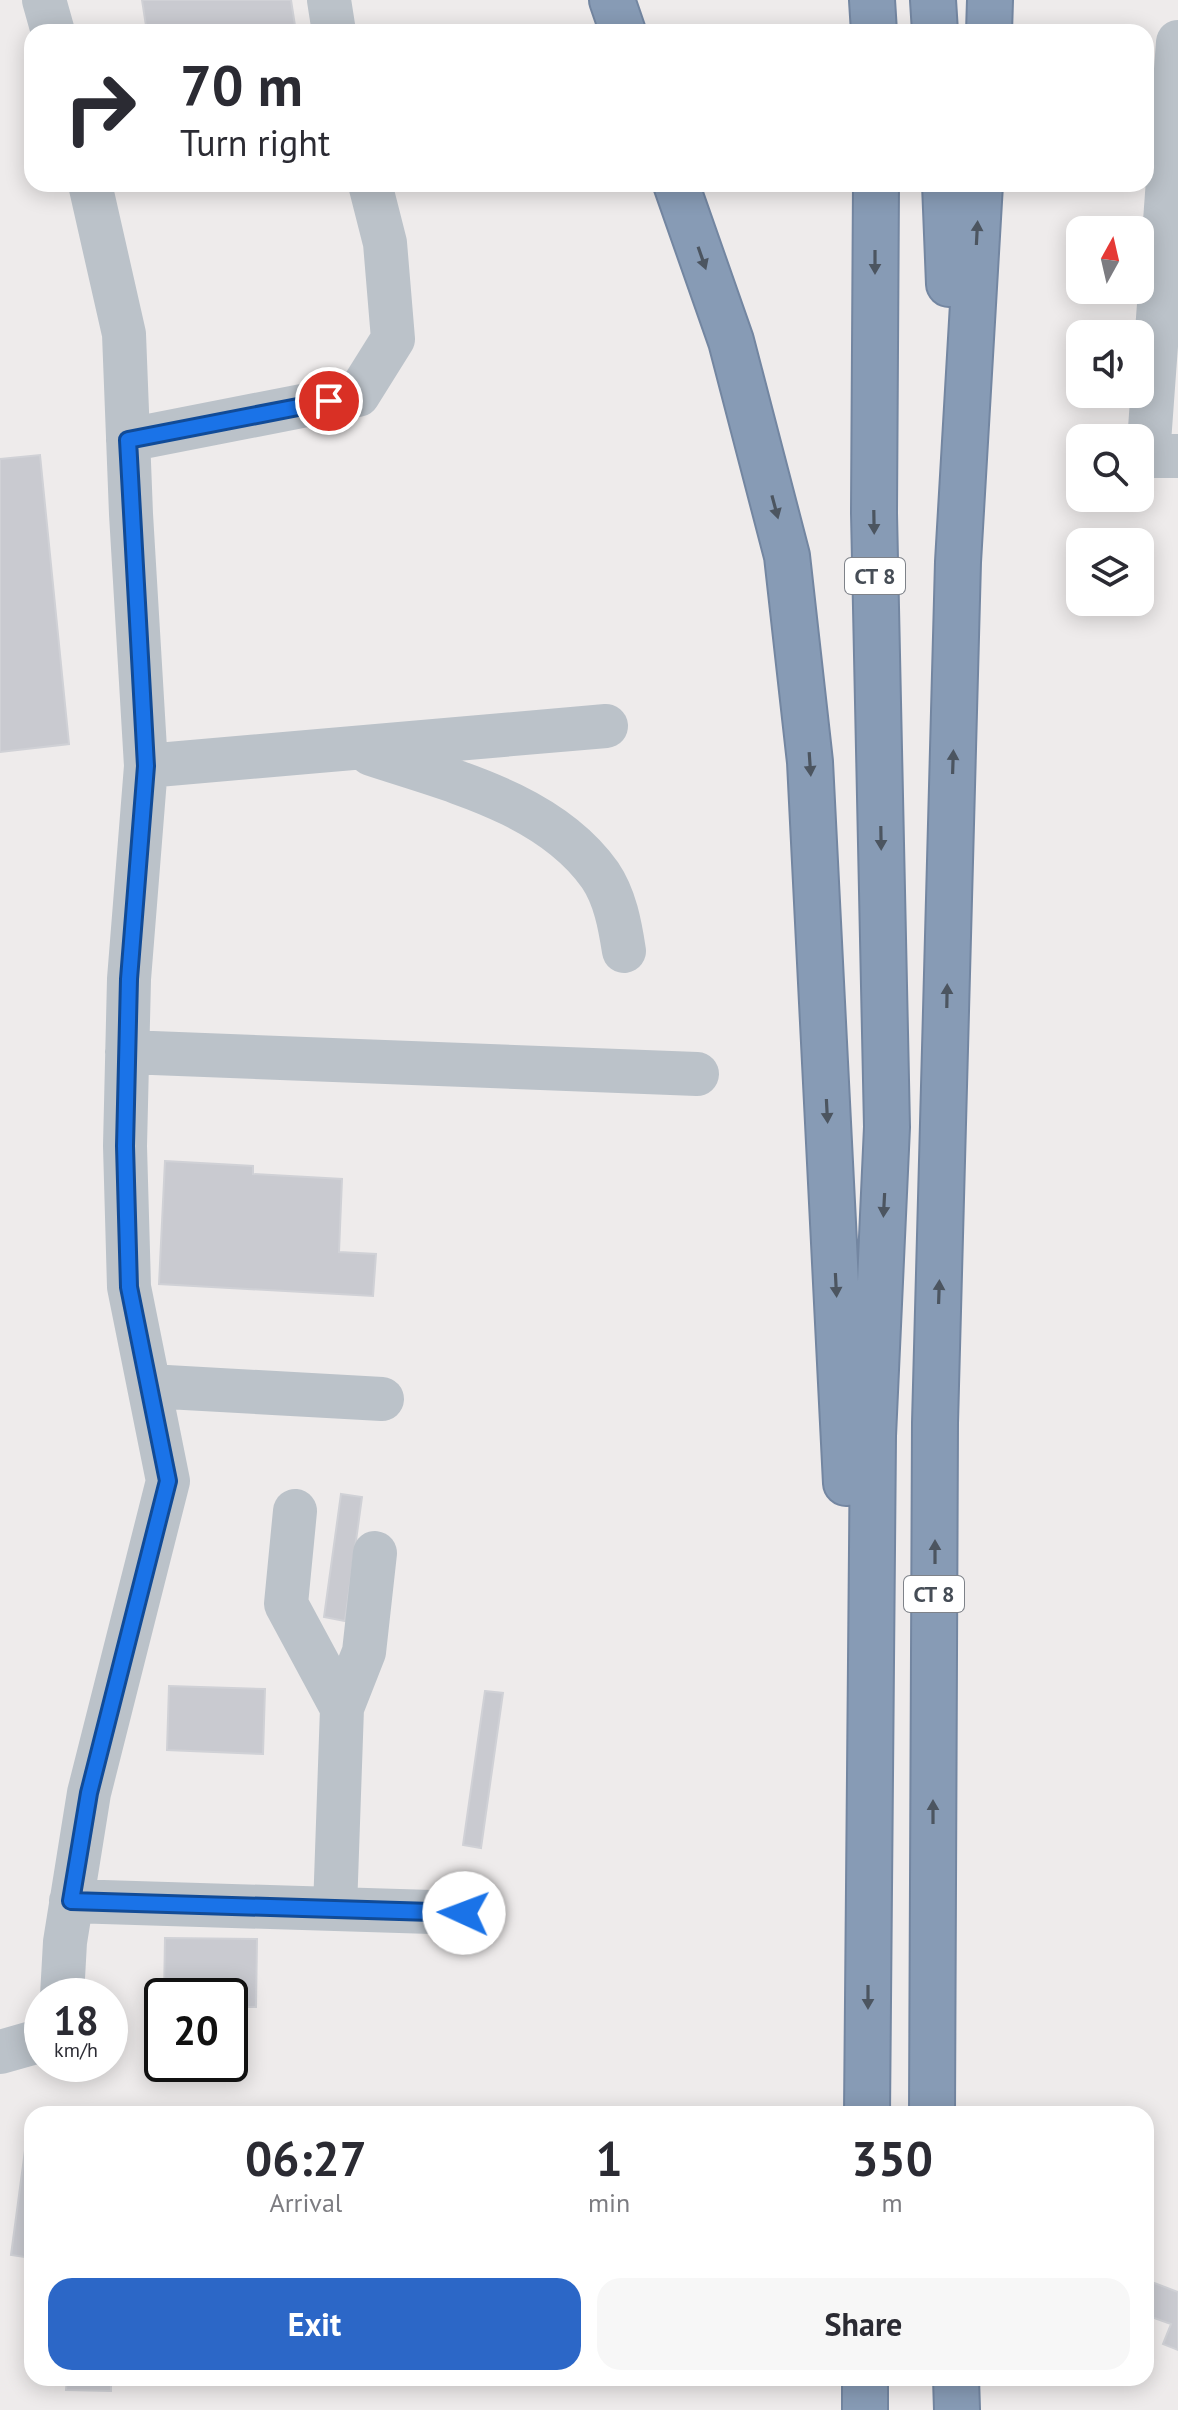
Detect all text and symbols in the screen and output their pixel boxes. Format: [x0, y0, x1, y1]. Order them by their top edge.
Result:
text: 70 m [180, 49, 303, 121]
icon: right [48, 56, 152, 160]
text: Turn right [180, 119, 330, 166]
north arrow [1066, 216, 1154, 304]
map controls [1066, 216, 1154, 616]
one-way arrow [971, 220, 984, 245]
one-way arrow [696, 246, 709, 270]
one-way arrow [869, 250, 881, 275]
button: sound [1066, 320, 1154, 408]
pin [295, 367, 363, 435]
icon: arrive [307, 379, 351, 423]
button: search [1066, 424, 1154, 512]
one-way arrow [769, 495, 781, 520]
one-way arrow [868, 510, 881, 535]
button: layers [1066, 528, 1154, 616]
road number: CT 8 [845, 558, 905, 594]
one-way arrow [946, 749, 959, 774]
one-way arrow [804, 752, 817, 777]
one-way arrow [875, 826, 887, 851]
one-way arrow [940, 983, 953, 1008]
one-way arrow [821, 1099, 834, 1124]
one-way arrow [877, 1193, 890, 1218]
one-way arrow [830, 1273, 843, 1298]
one-way arrow [932, 1279, 945, 1304]
one-way arrow [929, 1539, 941, 1564]
road number: CT 8 [904, 1576, 964, 1612]
one-way arrow [927, 1799, 939, 1824]
position arrow [422, 1871, 506, 1955]
speed limit sign: 20 [144, 1978, 248, 2082]
one-way arrow [862, 1985, 874, 2010]
text: 18 [53, 1994, 99, 2046]
text: km/h [54, 2037, 98, 2063]
text: 06:27 [245, 2127, 367, 2189]
text: 1 [595, 2127, 623, 2189]
text: 350 [851, 2127, 933, 2189]
text: Arrival [270, 2186, 342, 2219]
text: min [588, 2186, 630, 2219]
text: m [882, 2186, 903, 2219]
button: Exit [48, 2278, 581, 2370]
button: Share [597, 2278, 1130, 2370]

